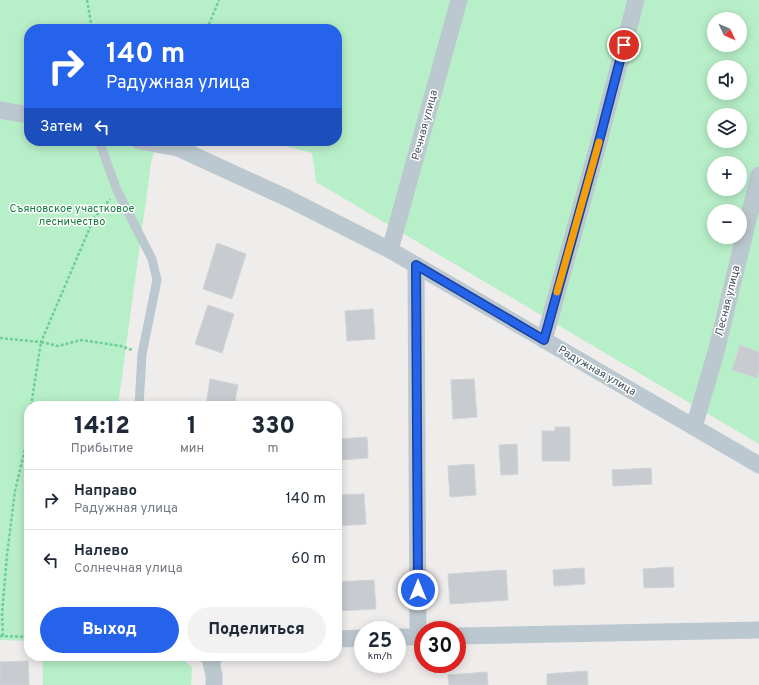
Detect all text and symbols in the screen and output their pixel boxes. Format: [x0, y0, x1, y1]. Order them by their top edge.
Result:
north arrow [707, 12, 747, 52]
map controls [707, 12, 747, 244]
pin [607, 28, 641, 62]
icon: arrive [613, 34, 635, 56]
text: 140 m [106, 37, 185, 73]
icon: right [40, 40, 92, 92]
button: sound [707, 60, 747, 100]
text: Радужная улица [106, 72, 250, 95]
street label: Речная улица [409, 88, 441, 162]
button: layers [707, 108, 747, 148]
icon: left [91, 116, 113, 138]
text: Затем [40, 118, 83, 137]
button: + [707, 156, 747, 196]
park label: Съяновское участковое лесничество [10, 202, 134, 229]
button: − [707, 204, 747, 244]
street label: Лесная улица [712, 264, 744, 338]
street label: Радужная улица [555, 343, 639, 399]
text: 14:12 [74, 412, 130, 442]
text: 1 [187, 412, 197, 442]
text: 330 [251, 412, 295, 442]
text: Прибытие [71, 441, 133, 457]
text: мин [180, 441, 204, 457]
text: m [268, 441, 279, 457]
text: Направо [74, 482, 137, 501]
icon: right [40, 489, 62, 511]
text: 140 m [286, 490, 326, 509]
text: Радужная улица [74, 501, 178, 517]
text: Налево [74, 542, 129, 561]
icon: left [40, 549, 62, 571]
text: 60 m [291, 550, 326, 569]
text: Солнечная улица [74, 561, 183, 577]
position arrow [397, 569, 439, 611]
button: Выход [40, 607, 179, 653]
button: Поделиться [187, 607, 326, 653]
speed limit sign: 30 [414, 621, 466, 673]
text: 25 [368, 629, 392, 655]
text: km/h [368, 650, 392, 663]

